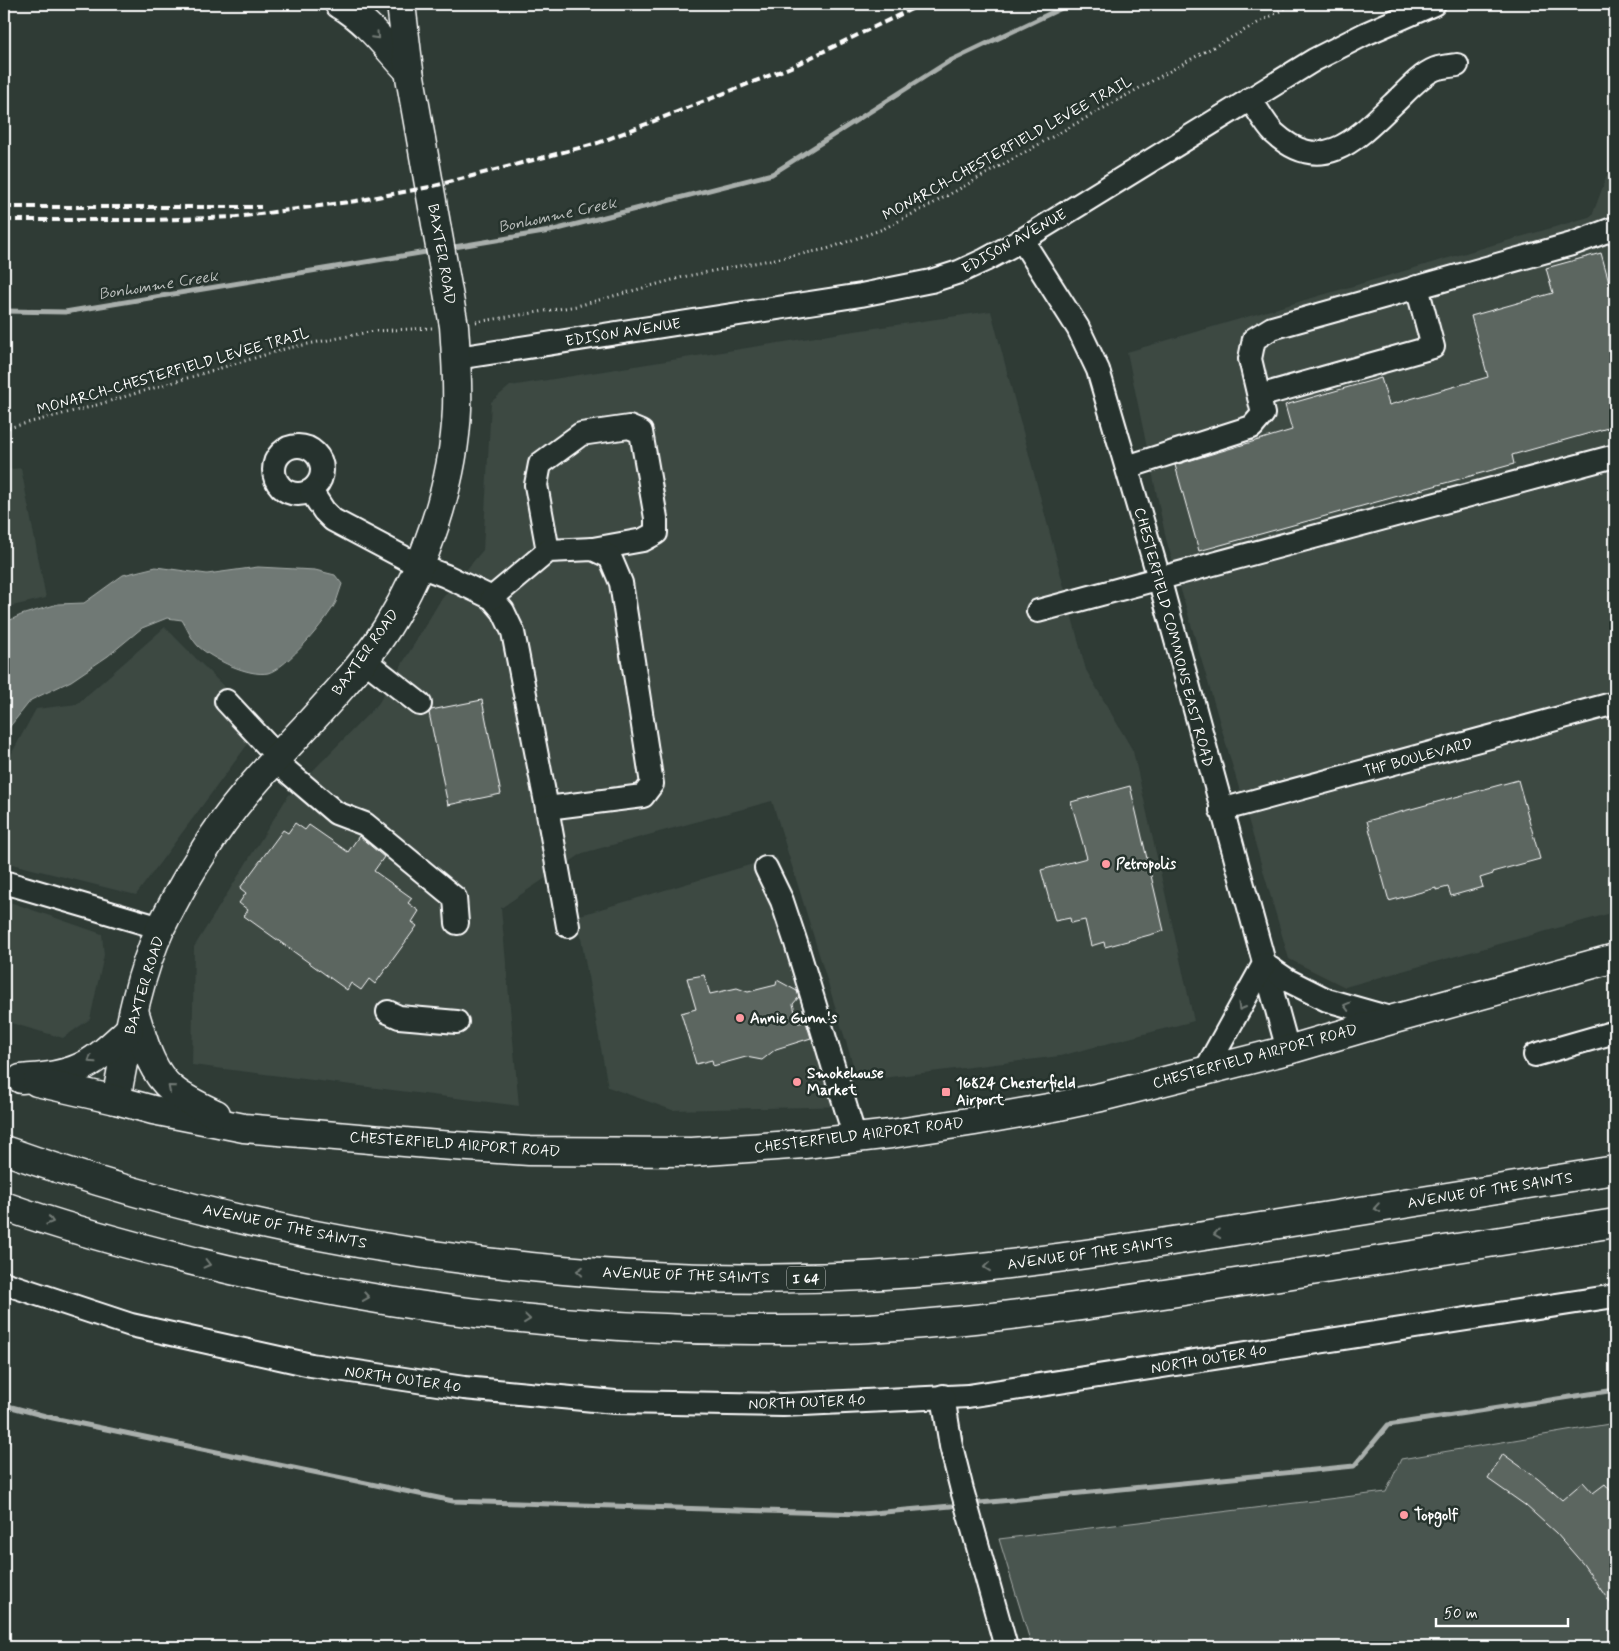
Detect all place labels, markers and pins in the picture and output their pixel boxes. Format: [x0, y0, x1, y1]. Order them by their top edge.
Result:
place label: Petropolis [1116, 855, 1177, 875]
marker: Petropolis [1100, 858, 1112, 870]
place label: Annie Gunn's [750, 1009, 837, 1029]
marker: Annie Gunn's [734, 1012, 746, 1024]
place label: Smokehouse Market [807, 1064, 884, 1101]
place label: 16824 Chesterfield Airport [956, 1073, 1076, 1111]
marker: Smokehouse Market [791, 1076, 803, 1088]
marker: 16824 Chesterfield Airport [940, 1086, 952, 1098]
place label: Topgolf [1414, 1506, 1459, 1528]
marker: Topgolf [1398, 1509, 1410, 1521]

